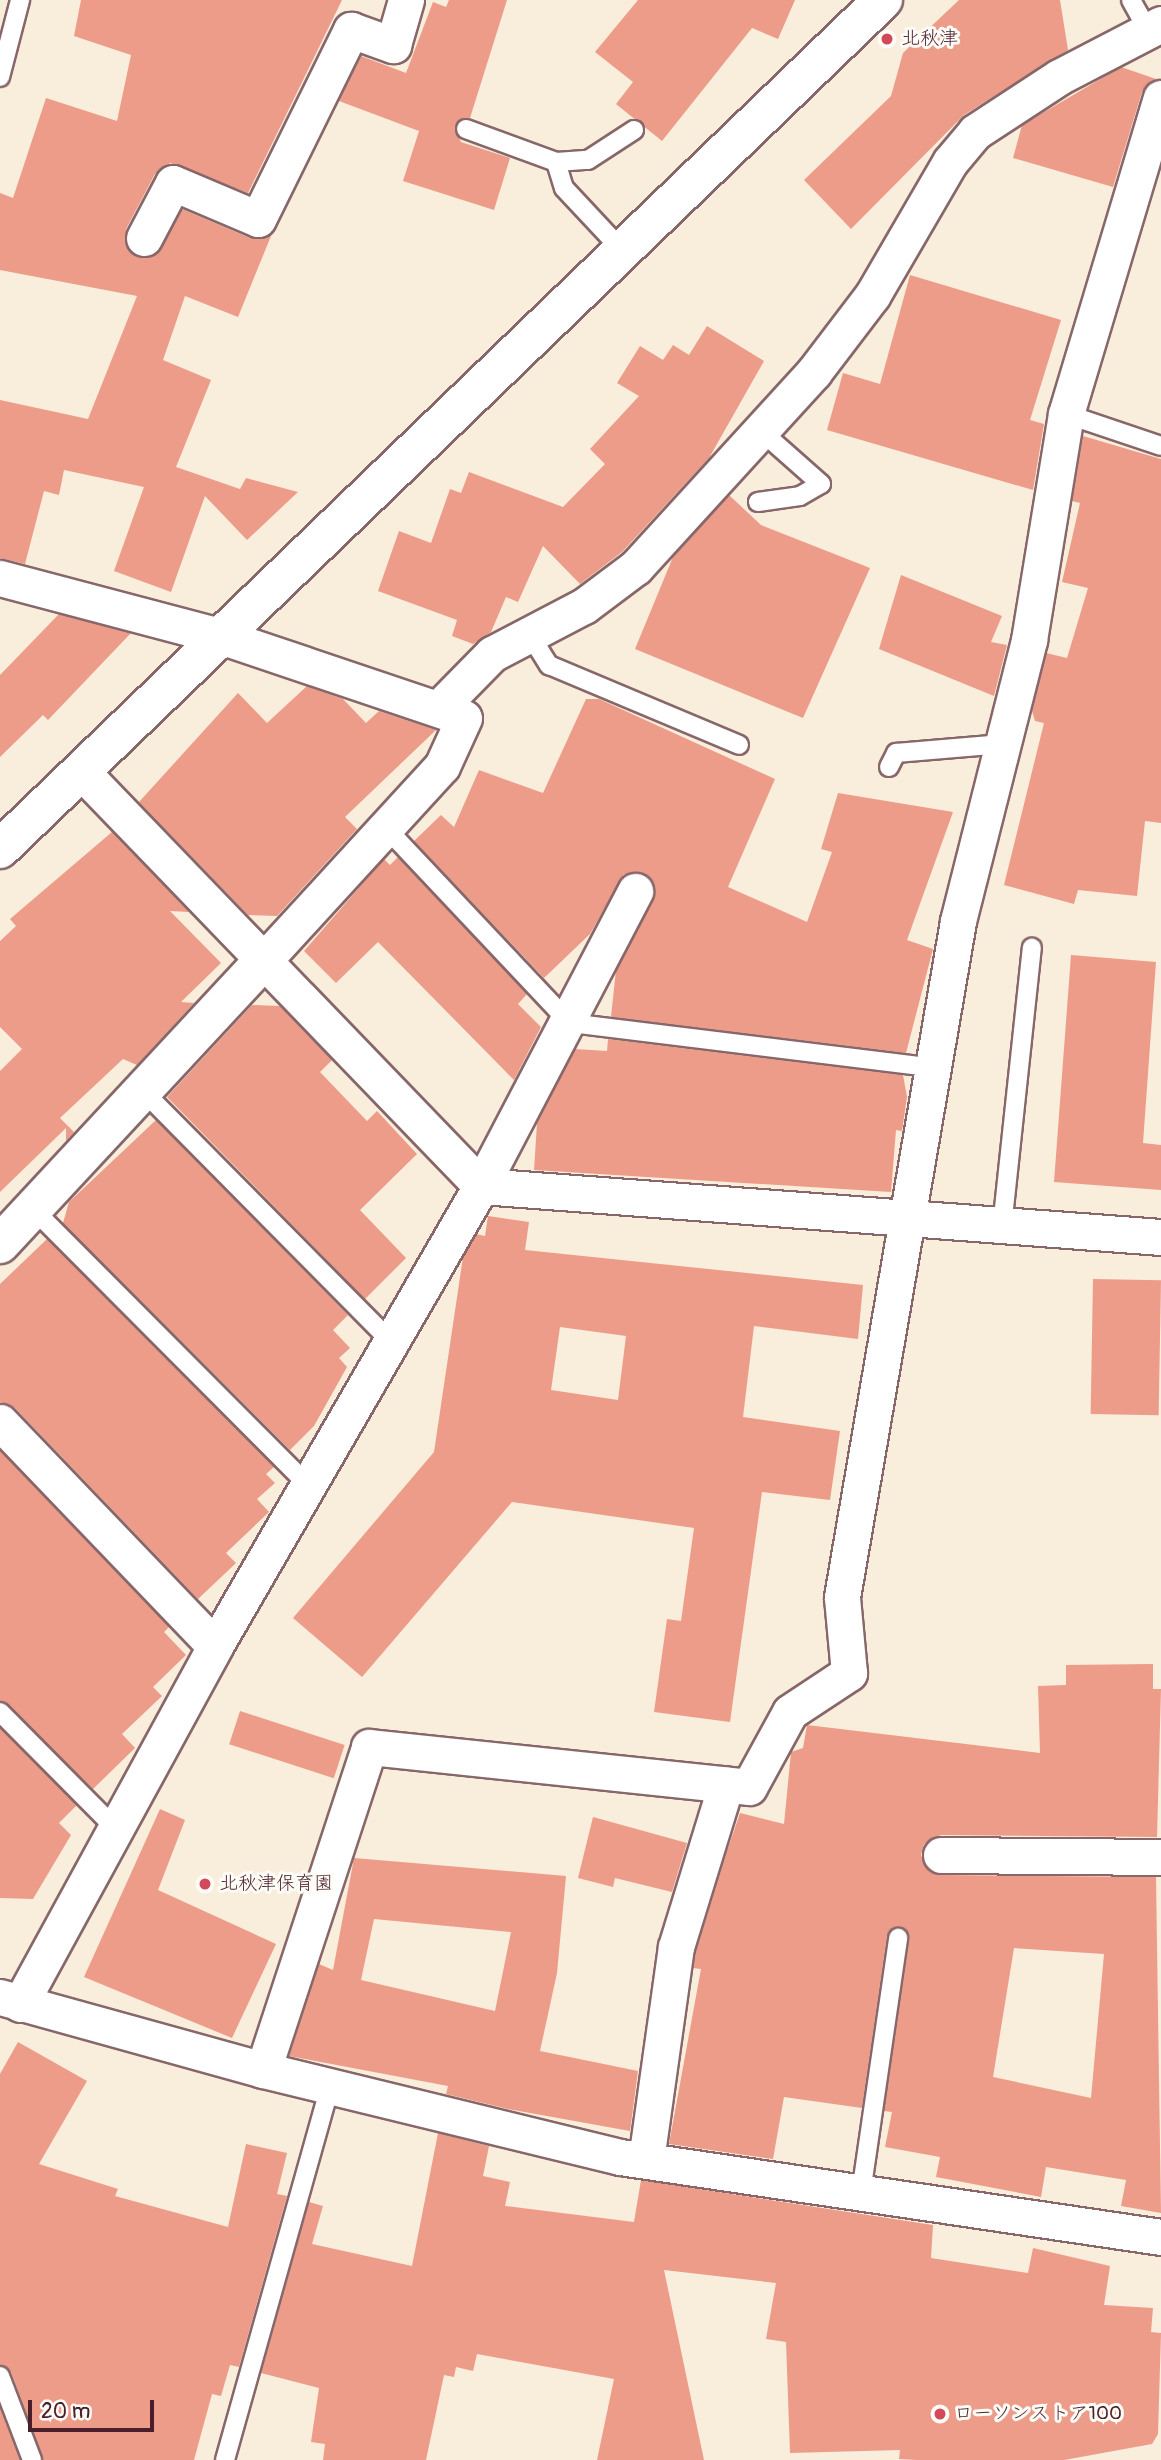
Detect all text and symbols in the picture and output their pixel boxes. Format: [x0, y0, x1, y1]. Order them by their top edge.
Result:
place label: 北秋津 [901, 28, 958, 50]
marker: 北秋津 [879, 31, 895, 47]
place label: 北秋津保育園 [219, 1873, 333, 1895]
marker: 北秋津保育園 [197, 1876, 213, 1892]
scale bar [32, 2386, 158, 2430]
text: 20 m [41, 2398, 90, 2425]
place label: ローソンストア100 [954, 2403, 1120, 2425]
marker: ローソンストア100 [932, 2406, 948, 2422]

